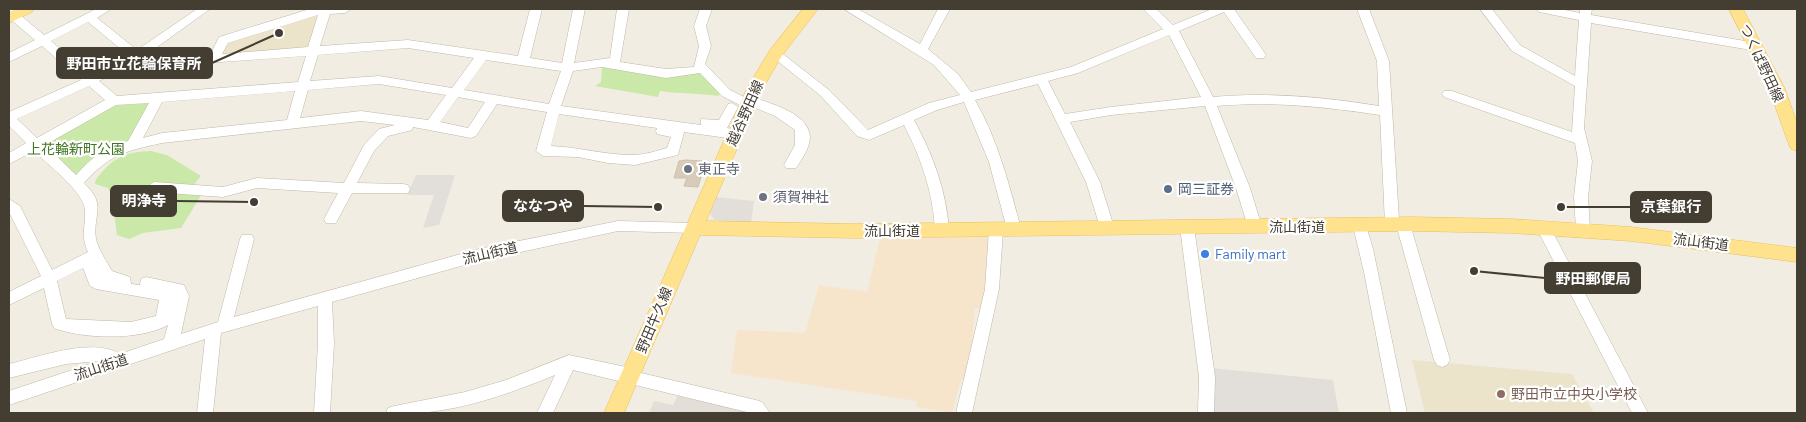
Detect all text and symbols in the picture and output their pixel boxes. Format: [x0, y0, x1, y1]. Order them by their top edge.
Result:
street label: つくば野田線 [1737, 21, 1788, 104]
callout: 野田市立花輪保育所 [57, 48, 212, 78]
text: 野田市立花輪保育所 [66, 54, 202, 72]
street label: 越谷野田線 [723, 77, 767, 148]
park label: 上花輪新町公園 [27, 140, 125, 157]
place label: 東正寺 [698, 160, 740, 177]
marker: 東正寺 [682, 163, 694, 175]
place label: 岡三証券 [1178, 180, 1234, 197]
marker: 岡三証券 [1162, 183, 1174, 195]
callout: 明浄寺 [111, 186, 176, 216]
place label: 須賀神社 [773, 188, 829, 205]
text: 明浄寺 [121, 191, 167, 209]
callout: ななつや [503, 191, 583, 221]
marker: 須賀神社 [757, 191, 769, 203]
callout: 京葉銀行 [1631, 192, 1711, 222]
text: ななつや [513, 196, 573, 214]
text: 京葉銀行 [1641, 197, 1701, 215]
street label: 流山街道 [1269, 218, 1325, 235]
street label: 流山街道 [864, 222, 920, 239]
street label: 流山街道 [1672, 230, 1730, 253]
street label: 流山街道 [461, 238, 519, 267]
place label: Family mart [1215, 245, 1286, 262]
marker: Family mart [1199, 248, 1211, 260]
callout: 野田郵便局 [1545, 263, 1640, 293]
text: 野田郵便局 [1555, 269, 1631, 287]
street label: 野田牛久線 [632, 284, 675, 355]
street label: 流山街道 [72, 350, 130, 383]
place label: 野田市立中央小学校 [1511, 385, 1637, 402]
marker: 野田市立中央小学校 [1495, 388, 1507, 400]

